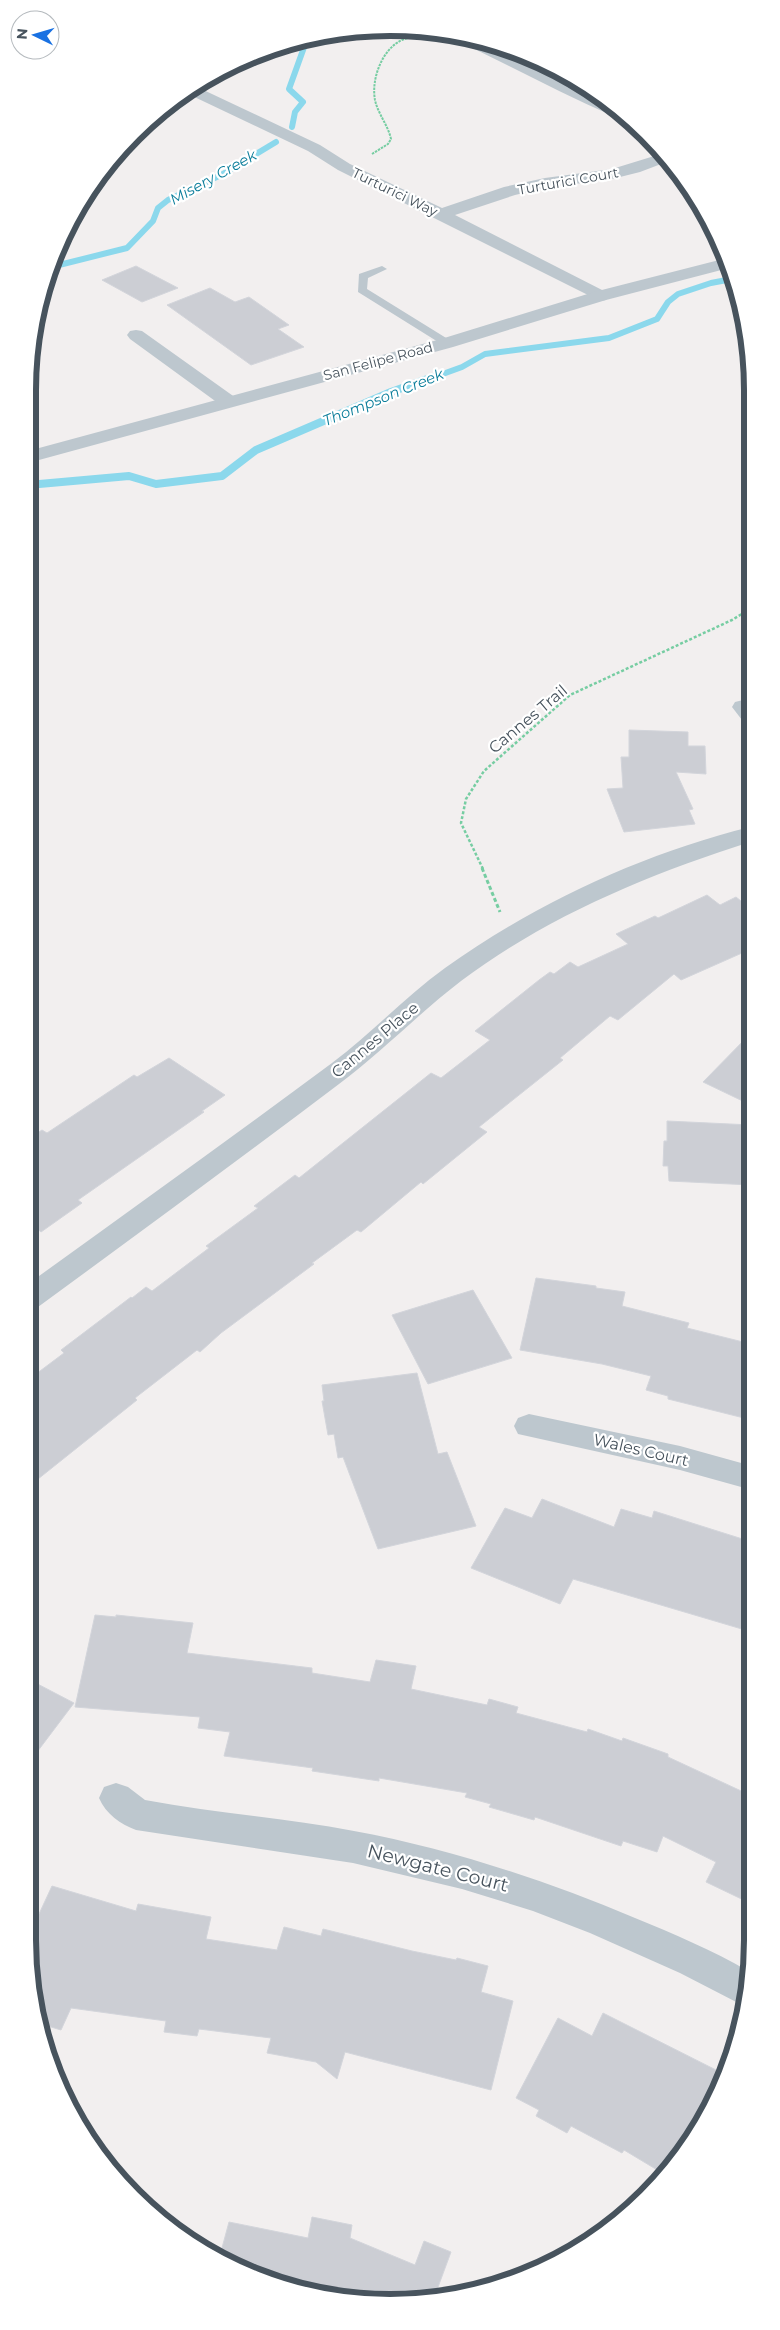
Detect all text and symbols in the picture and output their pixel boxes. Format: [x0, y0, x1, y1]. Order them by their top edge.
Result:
north arrow [10, 10, 60, 60]
text: N [13, 27, 32, 40]
water label: Misery Creek [166, 145, 261, 209]
street label: Turturici Court [516, 163, 620, 199]
street label: Turturici Way [349, 164, 441, 221]
street label: San Felipe Road [321, 338, 435, 384]
water label: Thompson Creek [320, 364, 447, 430]
street label: Cannes Trail [485, 681, 571, 757]
street label: Cannes Place [328, 998, 422, 1082]
street label: Wales Court [591, 1430, 691, 1470]
street label: Newgate Court [365, 1839, 511, 1897]

